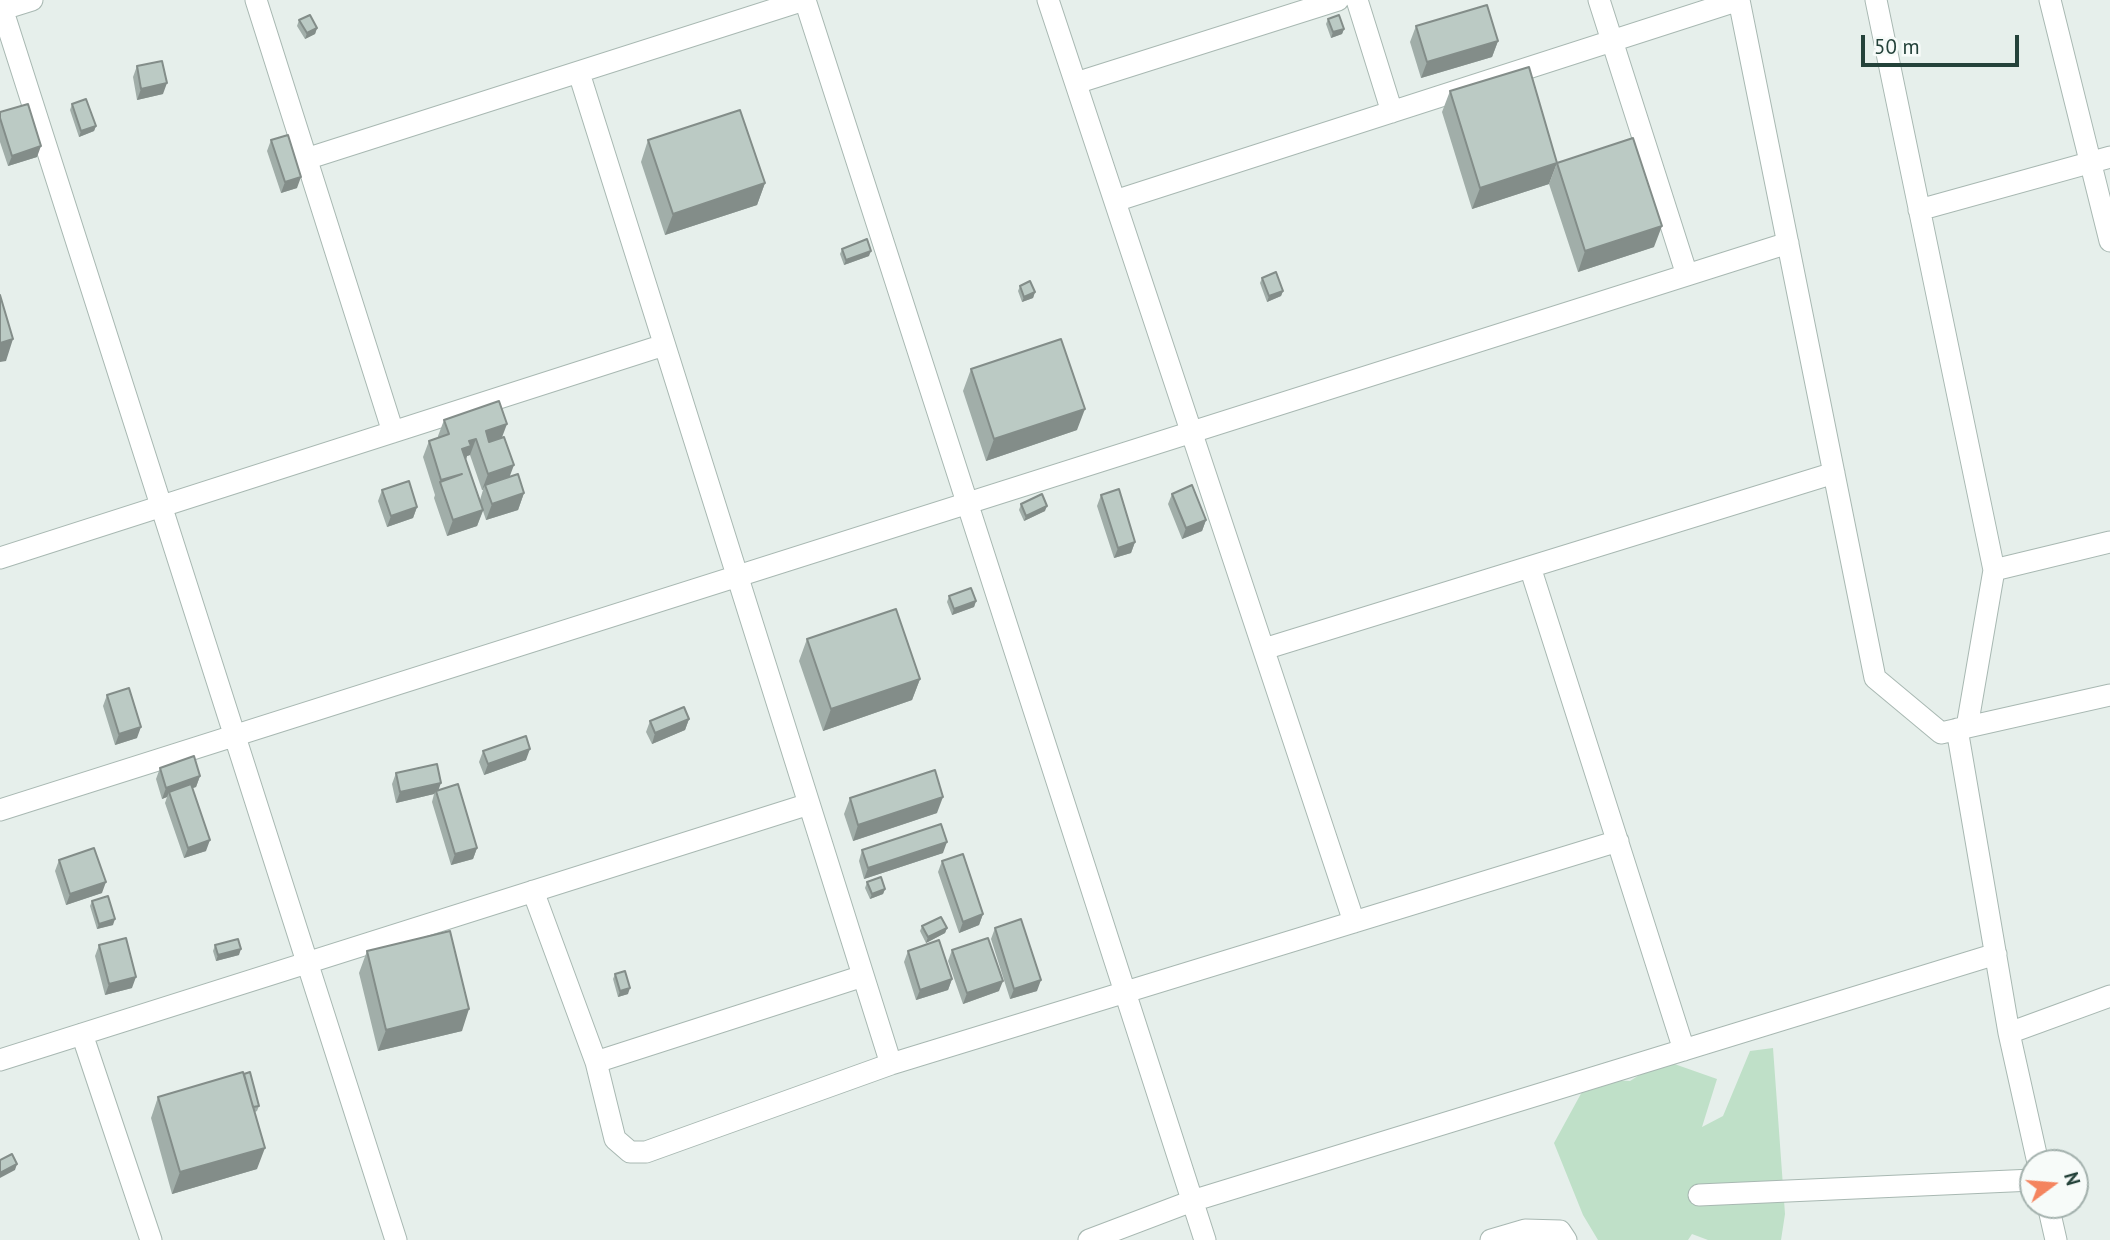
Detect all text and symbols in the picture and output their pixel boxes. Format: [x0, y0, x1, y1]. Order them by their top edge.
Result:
scale bar [1865, 21, 2022, 65]
text: 50 m [1874, 33, 1920, 60]
north arrow [2019, 1149, 2089, 1219]
text: N [2059, 1169, 2086, 1188]

